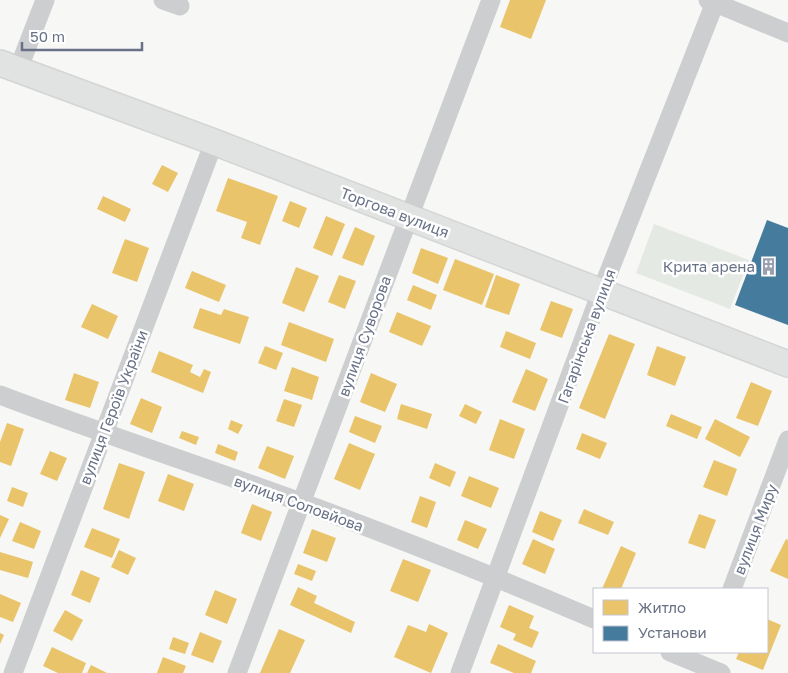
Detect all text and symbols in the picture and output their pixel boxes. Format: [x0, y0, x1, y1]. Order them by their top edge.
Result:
scale bar [22, 20, 142, 52]
text: 50 m [30, 27, 65, 45]
street label: Торгова вулиця [338, 183, 452, 241]
building icon: Крита арена [759, 256, 779, 276]
place label: Крита арена [663, 257, 755, 275]
street label: Гагарінська вулиця [553, 266, 619, 406]
street label: вулиця Суворова [334, 273, 394, 399]
street label: вулиця Героїв України [75, 327, 151, 487]
street label: вулиця Соловйова [232, 471, 366, 535]
street label: вулиця Миру [730, 481, 781, 577]
legend [593, 588, 768, 653]
text: Житло [638, 598, 686, 616]
text: Установи [638, 623, 707, 641]

